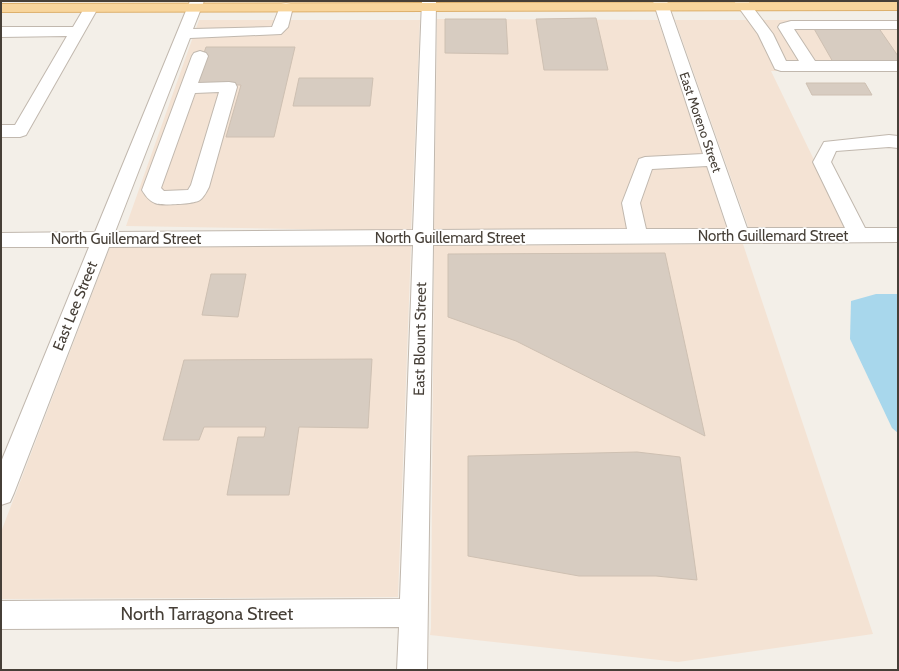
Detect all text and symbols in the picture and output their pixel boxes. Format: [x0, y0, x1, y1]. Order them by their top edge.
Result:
street label: East Moreno Street [676, 70, 726, 175]
street label: North Guillemard Street [698, 227, 848, 245]
street label: North Guillemard Street [375, 229, 525, 247]
street label: North Guillemard Street [51, 230, 201, 248]
street label: East Lee Street [49, 259, 101, 353]
street label: East Blount Street [410, 282, 430, 396]
street label: North Tarragona Street [121, 603, 293, 625]

